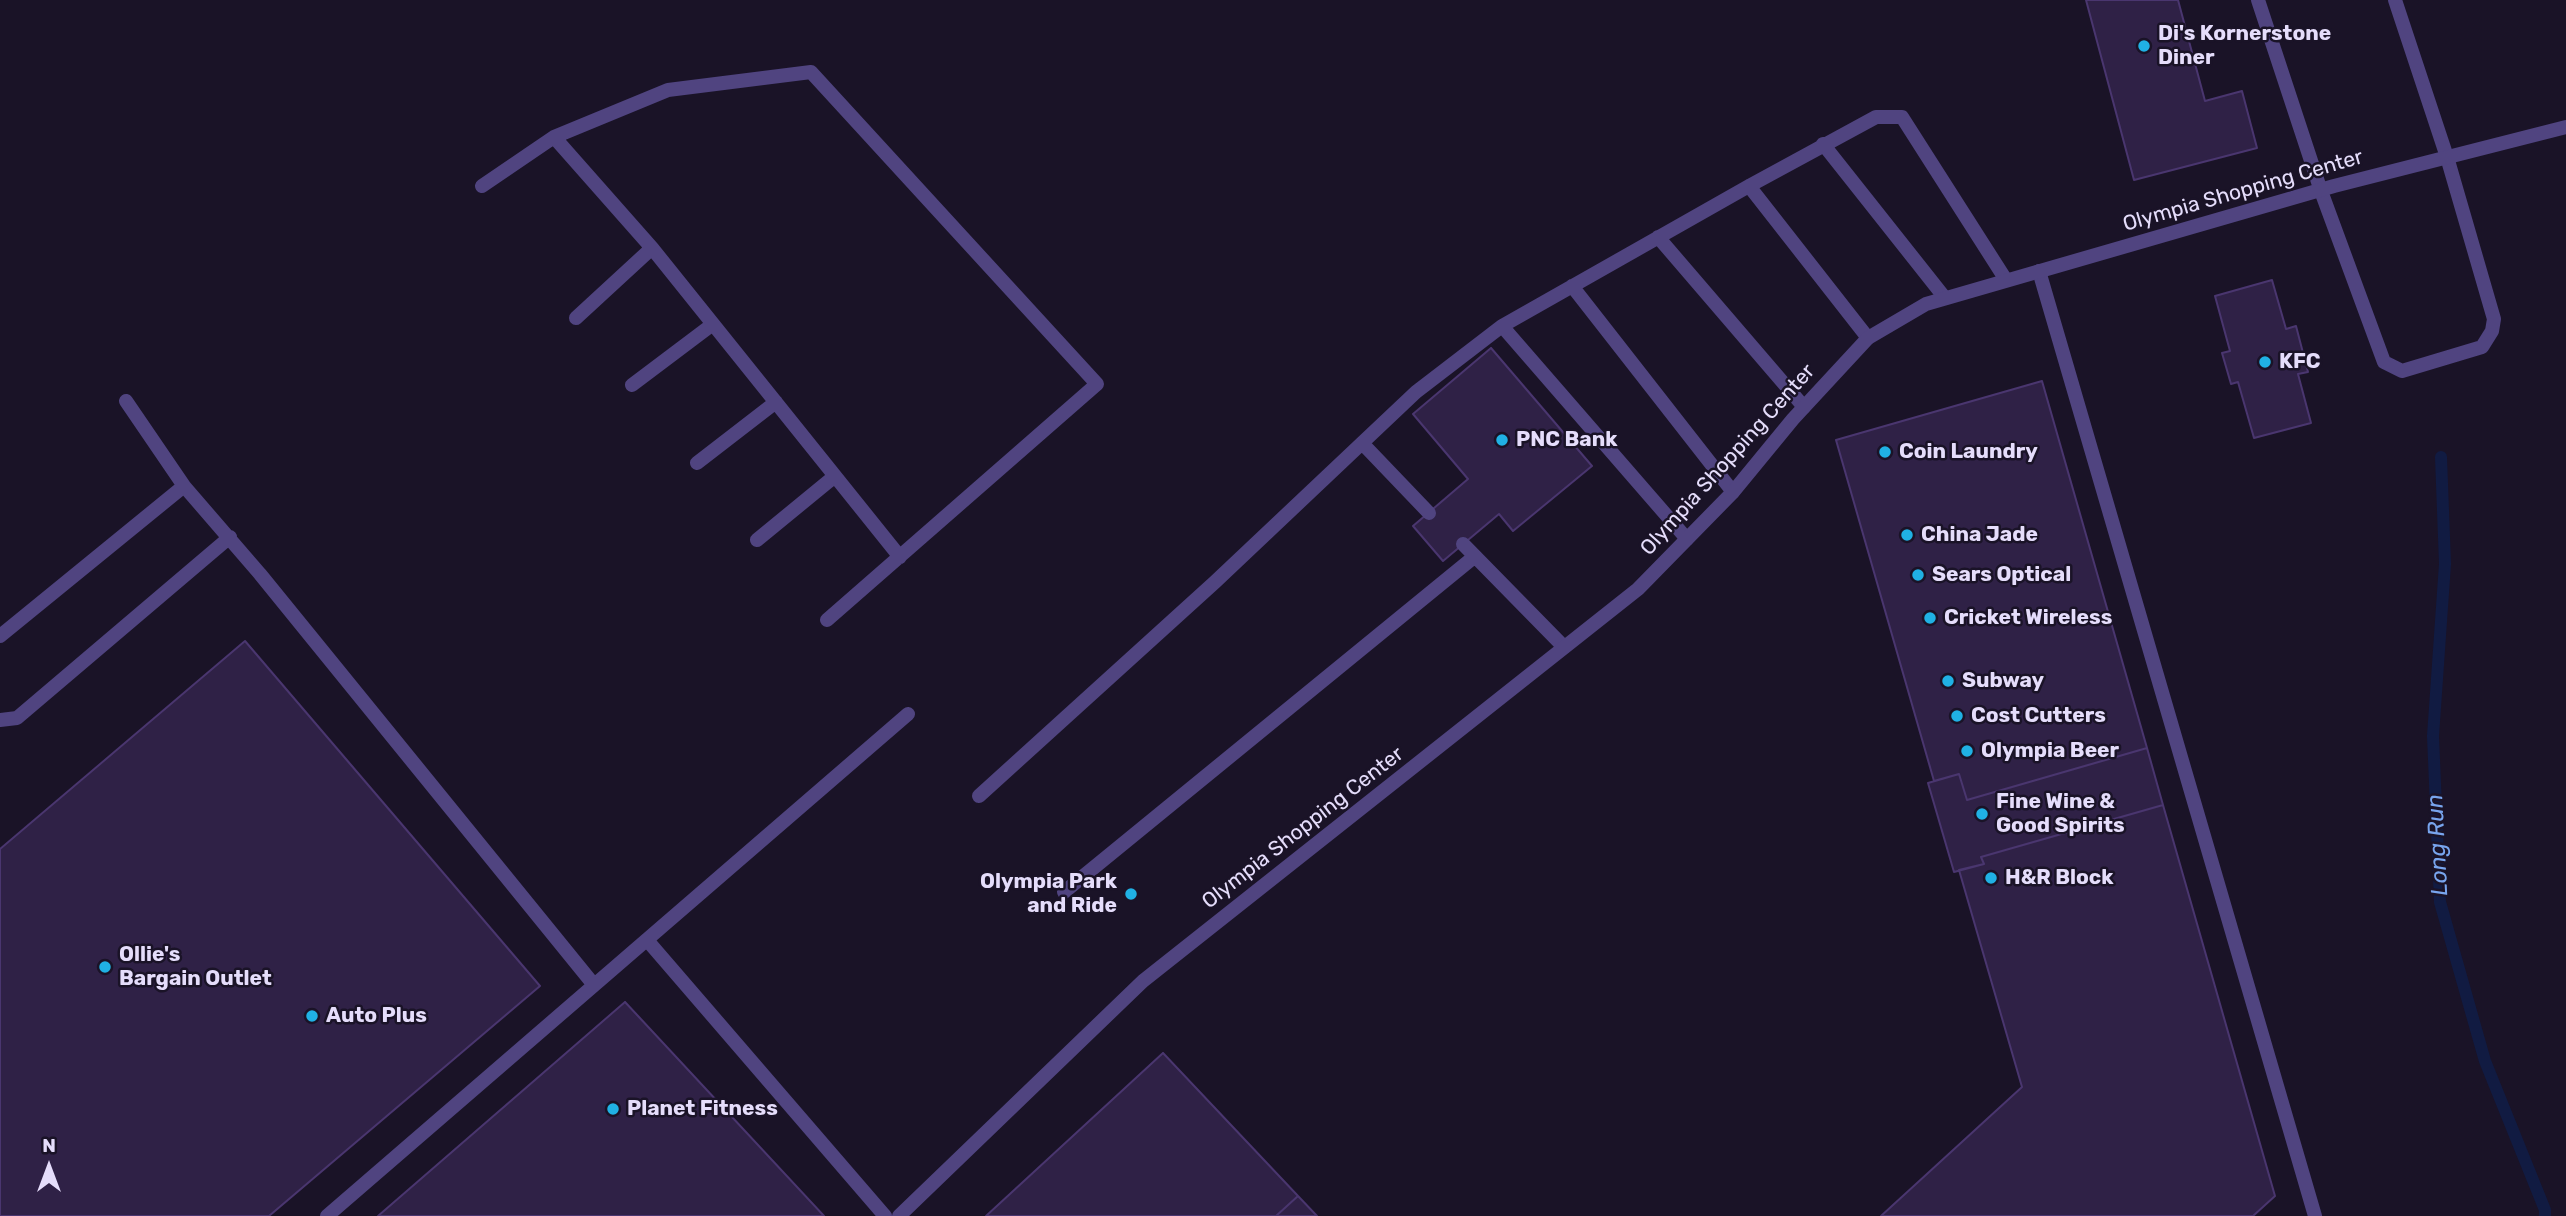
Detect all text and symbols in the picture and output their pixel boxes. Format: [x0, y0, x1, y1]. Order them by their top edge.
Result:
place label: Di's Kornerstone Diner [2158, 21, 2331, 71]
marker: Di's Kornerstone Diner [2136, 38, 2152, 54]
street label: Olympia Shopping Center [2120, 145, 2366, 237]
place label: KFC [2279, 349, 2321, 375]
marker: KFC [2257, 354, 2273, 370]
street label: Olympia Shopping Center [1635, 359, 1821, 561]
place label: PNC Bank [1516, 427, 1617, 453]
marker: PNC Bank [1494, 432, 1510, 448]
place label: Coin Laundry [1899, 439, 2038, 465]
marker: Coin Laundry [1877, 444, 1893, 460]
place label: China Jade [1921, 522, 2038, 548]
marker: China Jade [1899, 527, 1915, 543]
place label: Sears Optical [1932, 562, 2071, 588]
marker: Sears Optical [1910, 567, 1926, 583]
place label: Cricket Wireless [1944, 605, 2112, 631]
marker: Cricket Wireless [1922, 610, 1938, 626]
place label: Subway [1962, 668, 2044, 694]
marker: Subway [1940, 673, 1956, 689]
place label: Cost Cutters [1971, 703, 2106, 729]
marker: Cost Cutters [1949, 708, 1965, 724]
place label: Olympia Beer [1981, 738, 2119, 764]
street label: Olympia Shopping Center [1197, 742, 1409, 914]
marker: Olympia Beer [1959, 743, 1975, 759]
place label: Fine Wine & Good Spirits [1996, 789, 2125, 839]
water label: Long Run [2422, 793, 2454, 897]
marker: Fine Wine & Good Spirits [1974, 806, 1990, 822]
place label: H&R Block [2005, 865, 2114, 891]
place label: Olympia Park and Ride [980, 869, 1117, 919]
marker: H&R Block [1983, 870, 1999, 886]
marker: Olympia Park and Ride [1123, 886, 1139, 902]
place label: Ollie's Bargain Outlet [119, 942, 272, 992]
marker: Ollie's Bargain Outlet [97, 959, 113, 975]
place label: Auto Plus [326, 1003, 427, 1029]
marker: Auto Plus [304, 1008, 320, 1024]
place label: Planet Fitness [627, 1096, 778, 1122]
marker: Planet Fitness [605, 1101, 621, 1117]
north arrow [14, 1132, 84, 1202]
text: N [42, 1134, 56, 1157]

